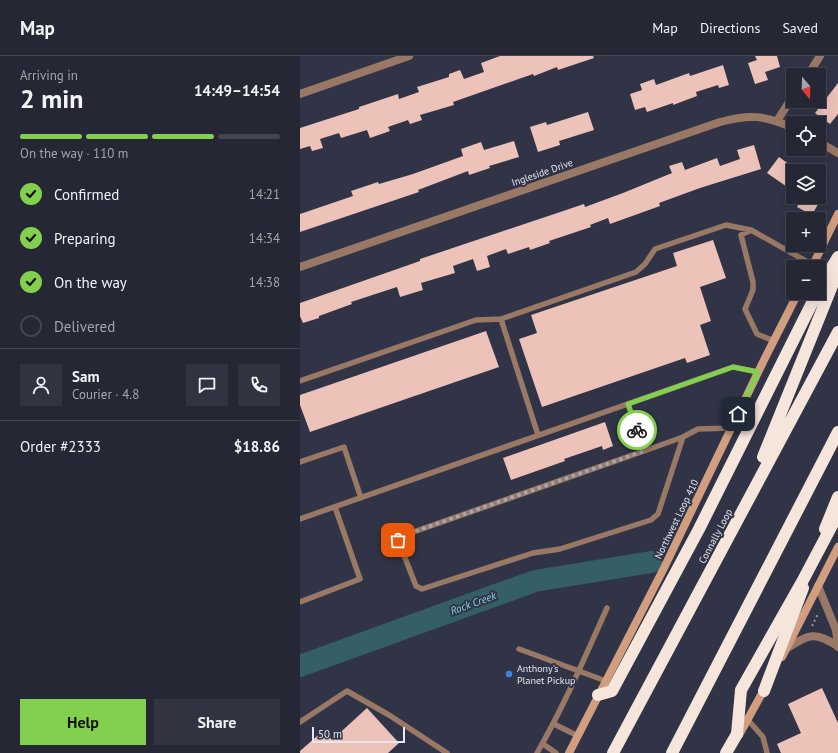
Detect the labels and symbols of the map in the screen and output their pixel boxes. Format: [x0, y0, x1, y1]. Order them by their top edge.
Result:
north arrow [786, 68, 826, 108]
street label: Ingleside Drive [510, 156, 575, 189]
pin [721, 397, 755, 431]
courier [617, 410, 657, 450]
street label: Northwest Loop 410 [652, 477, 702, 561]
street label: Connally Loop [696, 507, 735, 566]
pin [381, 523, 415, 557]
water label: Rock Creek [448, 588, 499, 618]
place label: Anthony's Planet Pickup [517, 662, 575, 687]
marker: Anthony's Planet Pickup [504, 669, 514, 679]
scale bar [312, 725, 405, 744]

